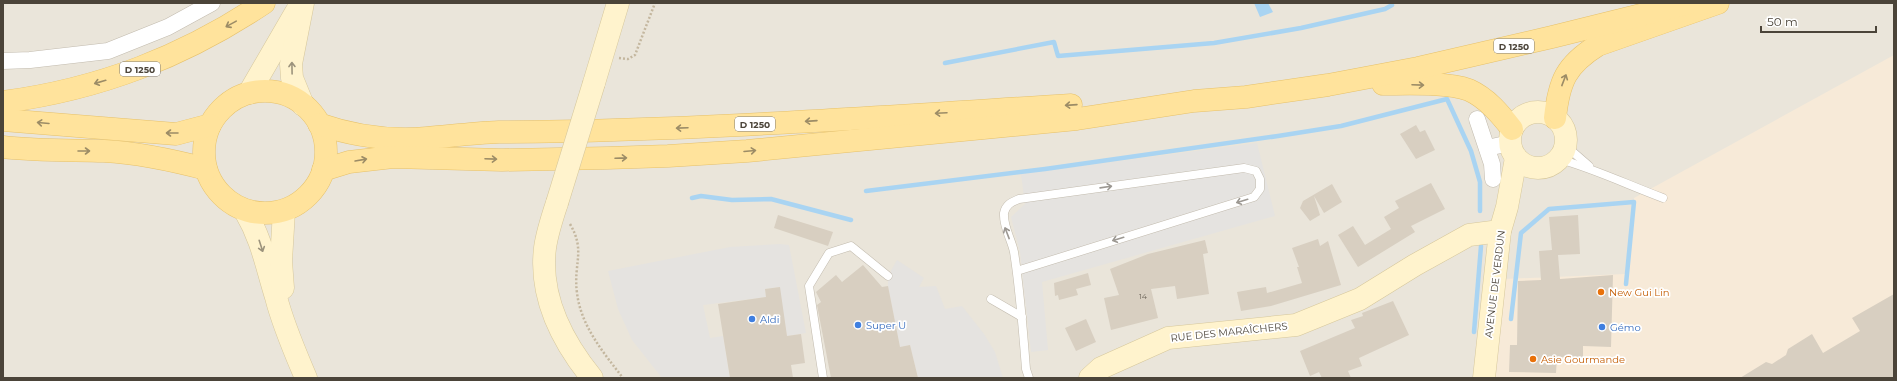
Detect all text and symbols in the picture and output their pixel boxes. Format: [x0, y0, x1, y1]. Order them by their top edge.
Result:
scale bar [1761, 8, 1876, 34]
text: 50 m [1767, 14, 1798, 29]
one-way arrow [226, 21, 238, 29]
road number: D 1250 [1494, 39, 1534, 53]
road number: D 1250 [120, 62, 160, 76]
one-way arrow [288, 62, 296, 75]
one-way arrow [1560, 75, 1568, 87]
one-way arrow [94, 79, 107, 86]
one-way arrow [1411, 81, 1424, 89]
one-way arrow [1065, 101, 1078, 108]
one-way arrow [935, 109, 948, 117]
road number: D 1250 [735, 117, 775, 131]
one-way arrow [805, 117, 818, 124]
one-way arrow [37, 119, 50, 127]
one-way arrow [676, 124, 689, 132]
one-way arrow [166, 129, 179, 137]
one-way arrow [77, 147, 90, 155]
one-way arrow [743, 147, 756, 154]
one-way arrow [614, 154, 627, 161]
one-way arrow [354, 156, 367, 164]
one-way arrow [484, 156, 497, 163]
one-way arrow [1099, 183, 1112, 191]
one-way arrow [1237, 197, 1249, 205]
one-way arrow [1003, 228, 1011, 240]
street label: AVENUE DE VERDUN [1482, 229, 1508, 339]
one-way arrow [1112, 236, 1125, 243]
one-way arrow [258, 239, 266, 251]
place label: New Gui Lin [1609, 286, 1670, 299]
marker: New Gui Lin [1596, 287, 1606, 297]
house number: 14 [1139, 291, 1148, 301]
place label: Aldi [760, 313, 779, 326]
marker: Aldi [747, 314, 757, 324]
place label: Super U [866, 319, 906, 332]
street label: RUE DES MARAÎCHERS [1170, 319, 1288, 345]
marker: Super U [853, 320, 863, 330]
place label: Gémo [1610, 321, 1641, 334]
marker: Gémo [1597, 322, 1607, 332]
place label: Asie Gourmande [1541, 353, 1625, 366]
marker: Asie Gourmande [1528, 354, 1538, 364]

